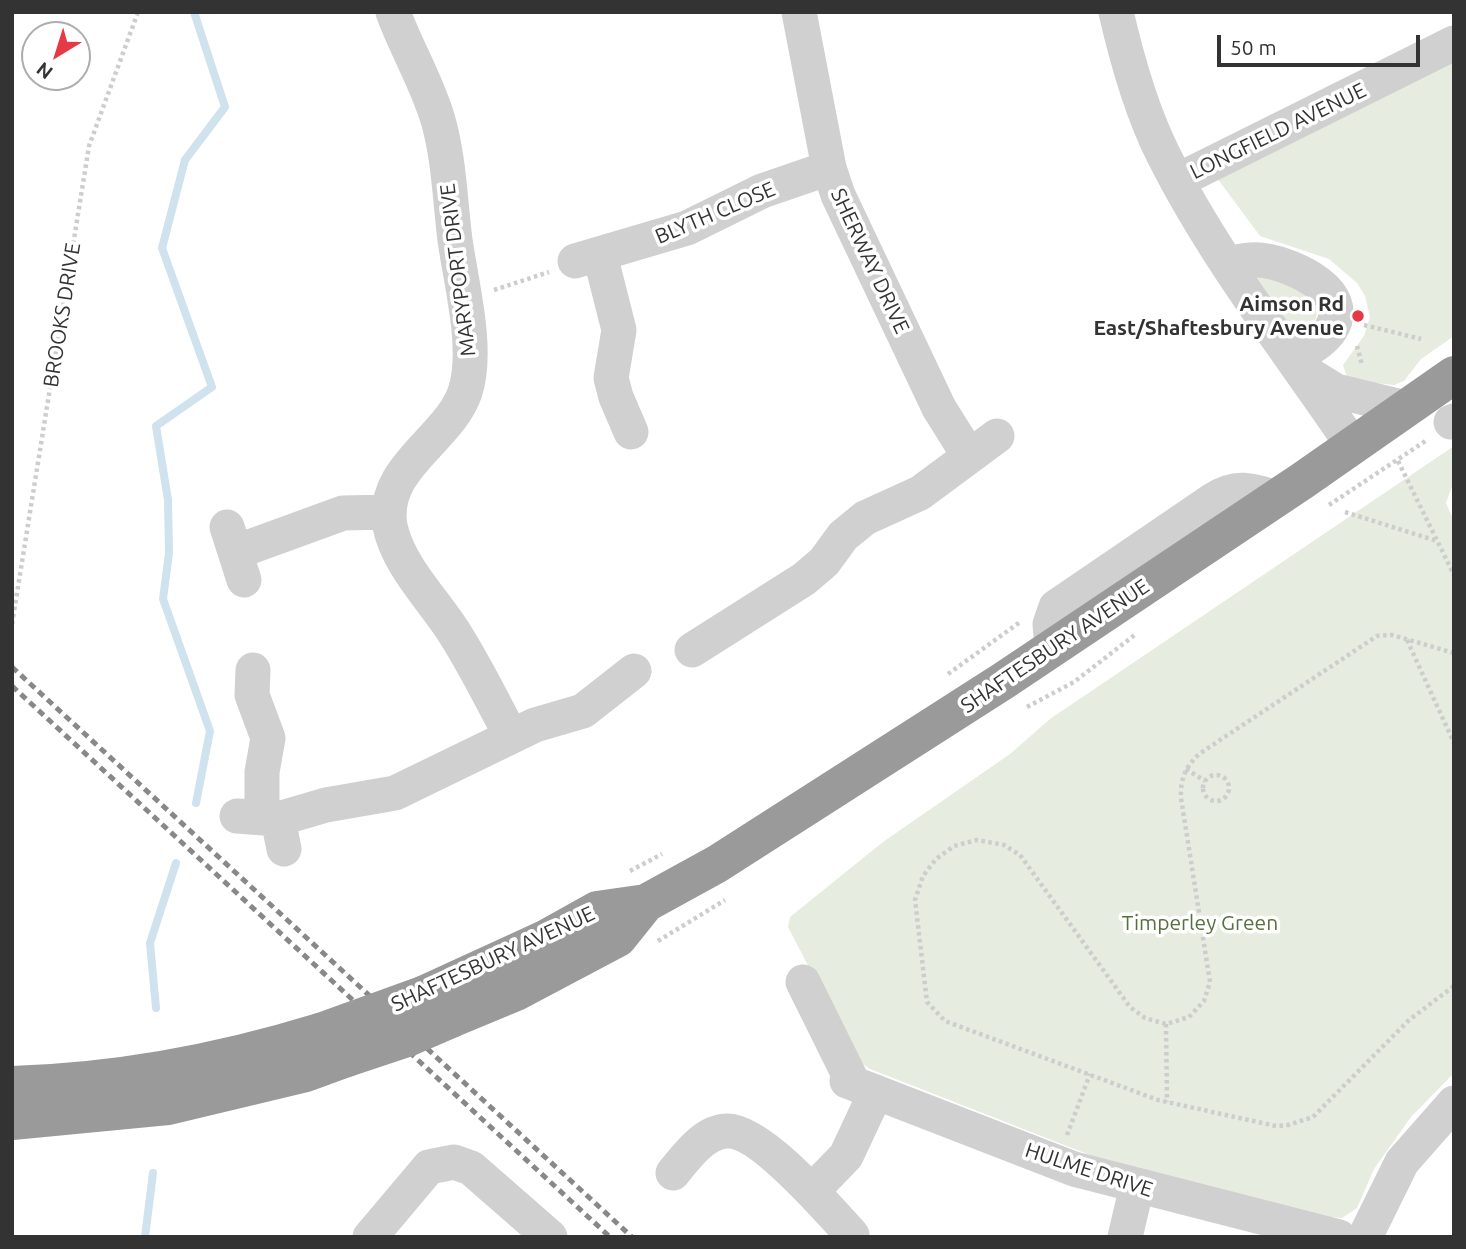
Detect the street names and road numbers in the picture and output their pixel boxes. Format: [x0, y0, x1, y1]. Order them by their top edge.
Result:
street label: LONGFIELD AVENUE [1186, 77, 1370, 185]
street label: BLYTH CLOSE [651, 176, 779, 250]
street label: MARYPORT DRIVE [435, 182, 481, 358]
street label: SHERWAY DRIVE [825, 184, 915, 338]
street label: BROOKS DRIVE [38, 241, 86, 389]
street label: SHAFTESBURY AVENUE [956, 574, 1154, 718]
street label: SHAFTESBURY AVENUE [387, 901, 599, 1017]
street label: HULME DRIVE [1022, 1137, 1156, 1203]

